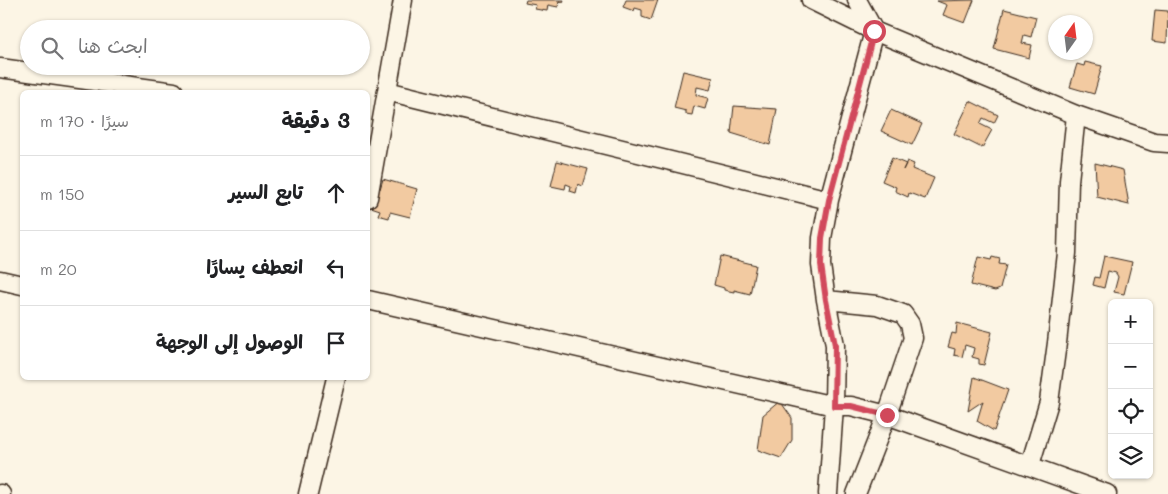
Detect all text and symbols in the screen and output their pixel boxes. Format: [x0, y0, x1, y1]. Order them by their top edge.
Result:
north arrow [1048, 15, 1093, 60]
search box [20, 20, 370, 75]
route start [863, 20, 886, 43]
text: ابحث هنا [78, 33, 148, 58]
icon: search [38, 34, 66, 62]
text: 3 دقيقة [281, 106, 350, 133]
text: سيرًا · 170 m [40, 110, 129, 131]
text: تابع السير [228, 179, 303, 204]
icon: ahead [322, 179, 350, 207]
text: 150 m [40, 183, 84, 204]
text: انعطف يسارًا [206, 254, 303, 279]
icon: left [322, 254, 350, 282]
text: 20 m [40, 258, 77, 279]
map controls [1108, 299, 1153, 479]
button: + [1108, 299, 1153, 344]
text: الوصول إلى الوجهة [156, 329, 303, 354]
icon: arrive [322, 329, 350, 357]
button: − [1108, 344, 1153, 389]
button: locate [1108, 389, 1153, 434]
route end [876, 404, 899, 427]
button: layers [1108, 434, 1153, 479]

